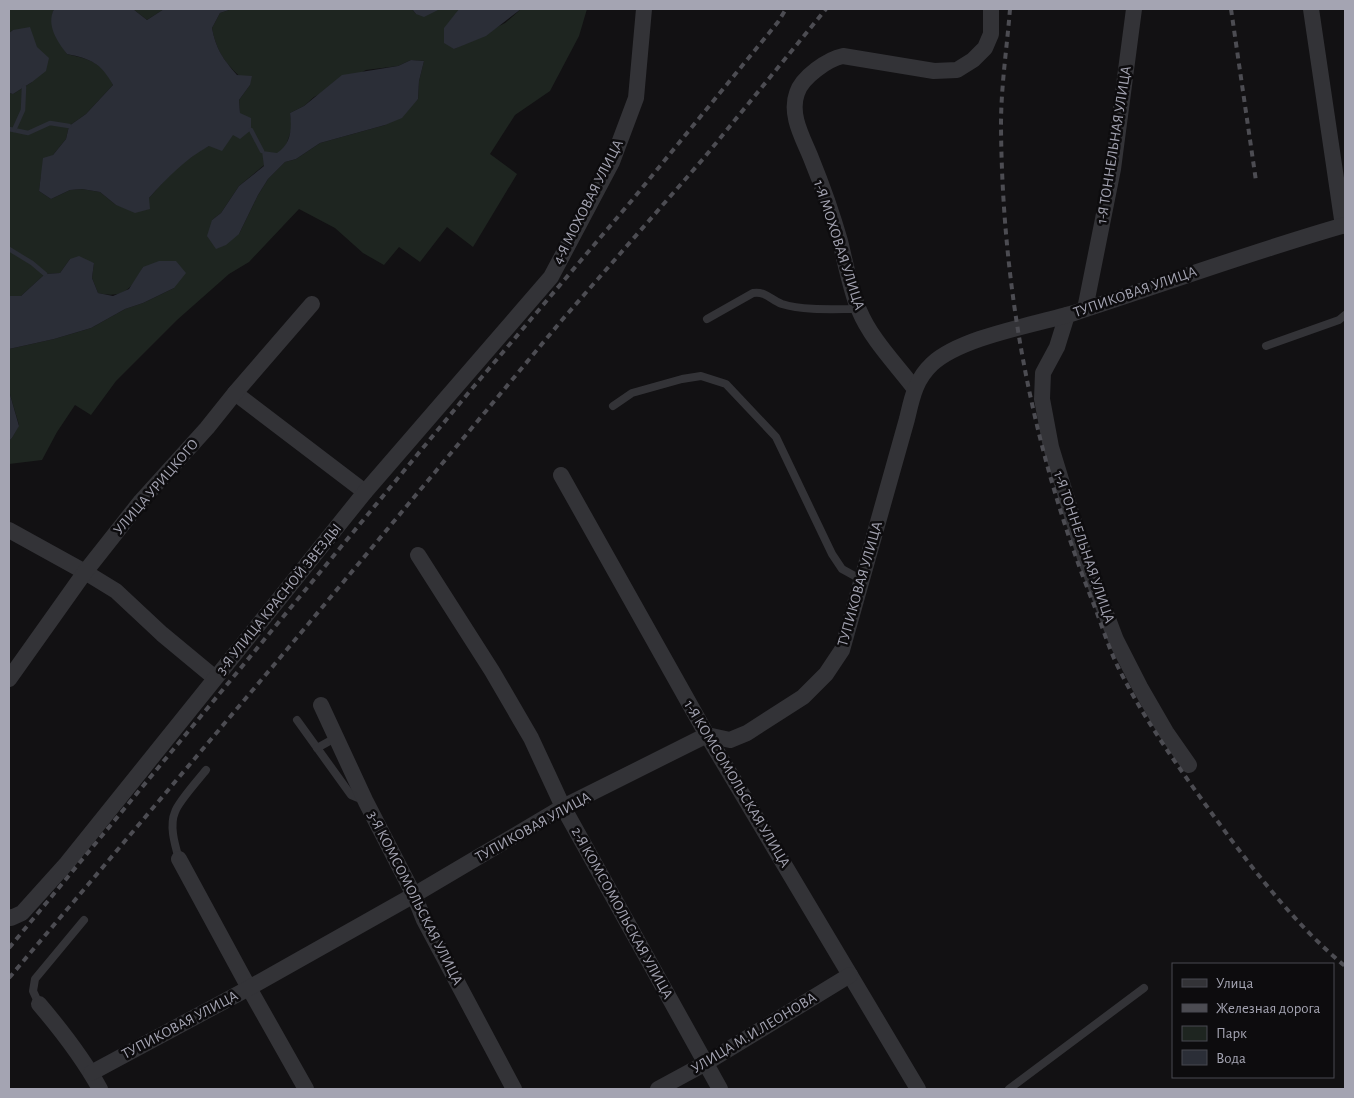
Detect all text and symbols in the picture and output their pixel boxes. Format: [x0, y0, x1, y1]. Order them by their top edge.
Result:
street label: 1-Я ТОННЕЛЬНАЯ УЛИЦА [1094, 65, 1134, 225]
street label: 4-Я МОХОВАЯ УЛИЦА [550, 137, 626, 267]
street label: 1-Я МОХОВАЯ УЛИЦА [811, 178, 867, 312]
street label: ТУПИКОВАЯ УЛИЦА [1071, 264, 1199, 320]
street label: УЛИЦА УРИЦКОГО [111, 436, 201, 538]
street label: 1-Я ТОННЕЛЬНАЯ УЛИЦА [1051, 469, 1117, 625]
street label: ТУПИКОВАЯ УЛИЦА [835, 520, 885, 648]
street label: 3-Я УЛИЦА КРАСНОЙ ЗВЕЗДЫ [214, 521, 344, 677]
street label: 1-Я КОМСОМОЛЬСКАЯ УЛИЦА [681, 698, 793, 870]
street label: ТУПИКОВАЯ УЛИЦА [473, 789, 593, 865]
street label: 3-Я КОМСОМОЛЬСКАЯ УЛИЦА [365, 809, 466, 988]
street label: 2-Я КОМСОМОЛЬСКАЯ УЛИЦА [569, 825, 676, 1001]
legend [1172, 963, 1334, 1078]
text: Улица [1216, 976, 1253, 991]
street label: ТУПИКОВАЯ УЛИЦА [119, 988, 241, 1062]
street label: УЛИЦА М.И.ЛЕОНОВА [689, 990, 819, 1076]
text: Железная дорога [1216, 1001, 1321, 1016]
text: Парк [1216, 1026, 1247, 1041]
text: Вода [1216, 1051, 1246, 1066]

